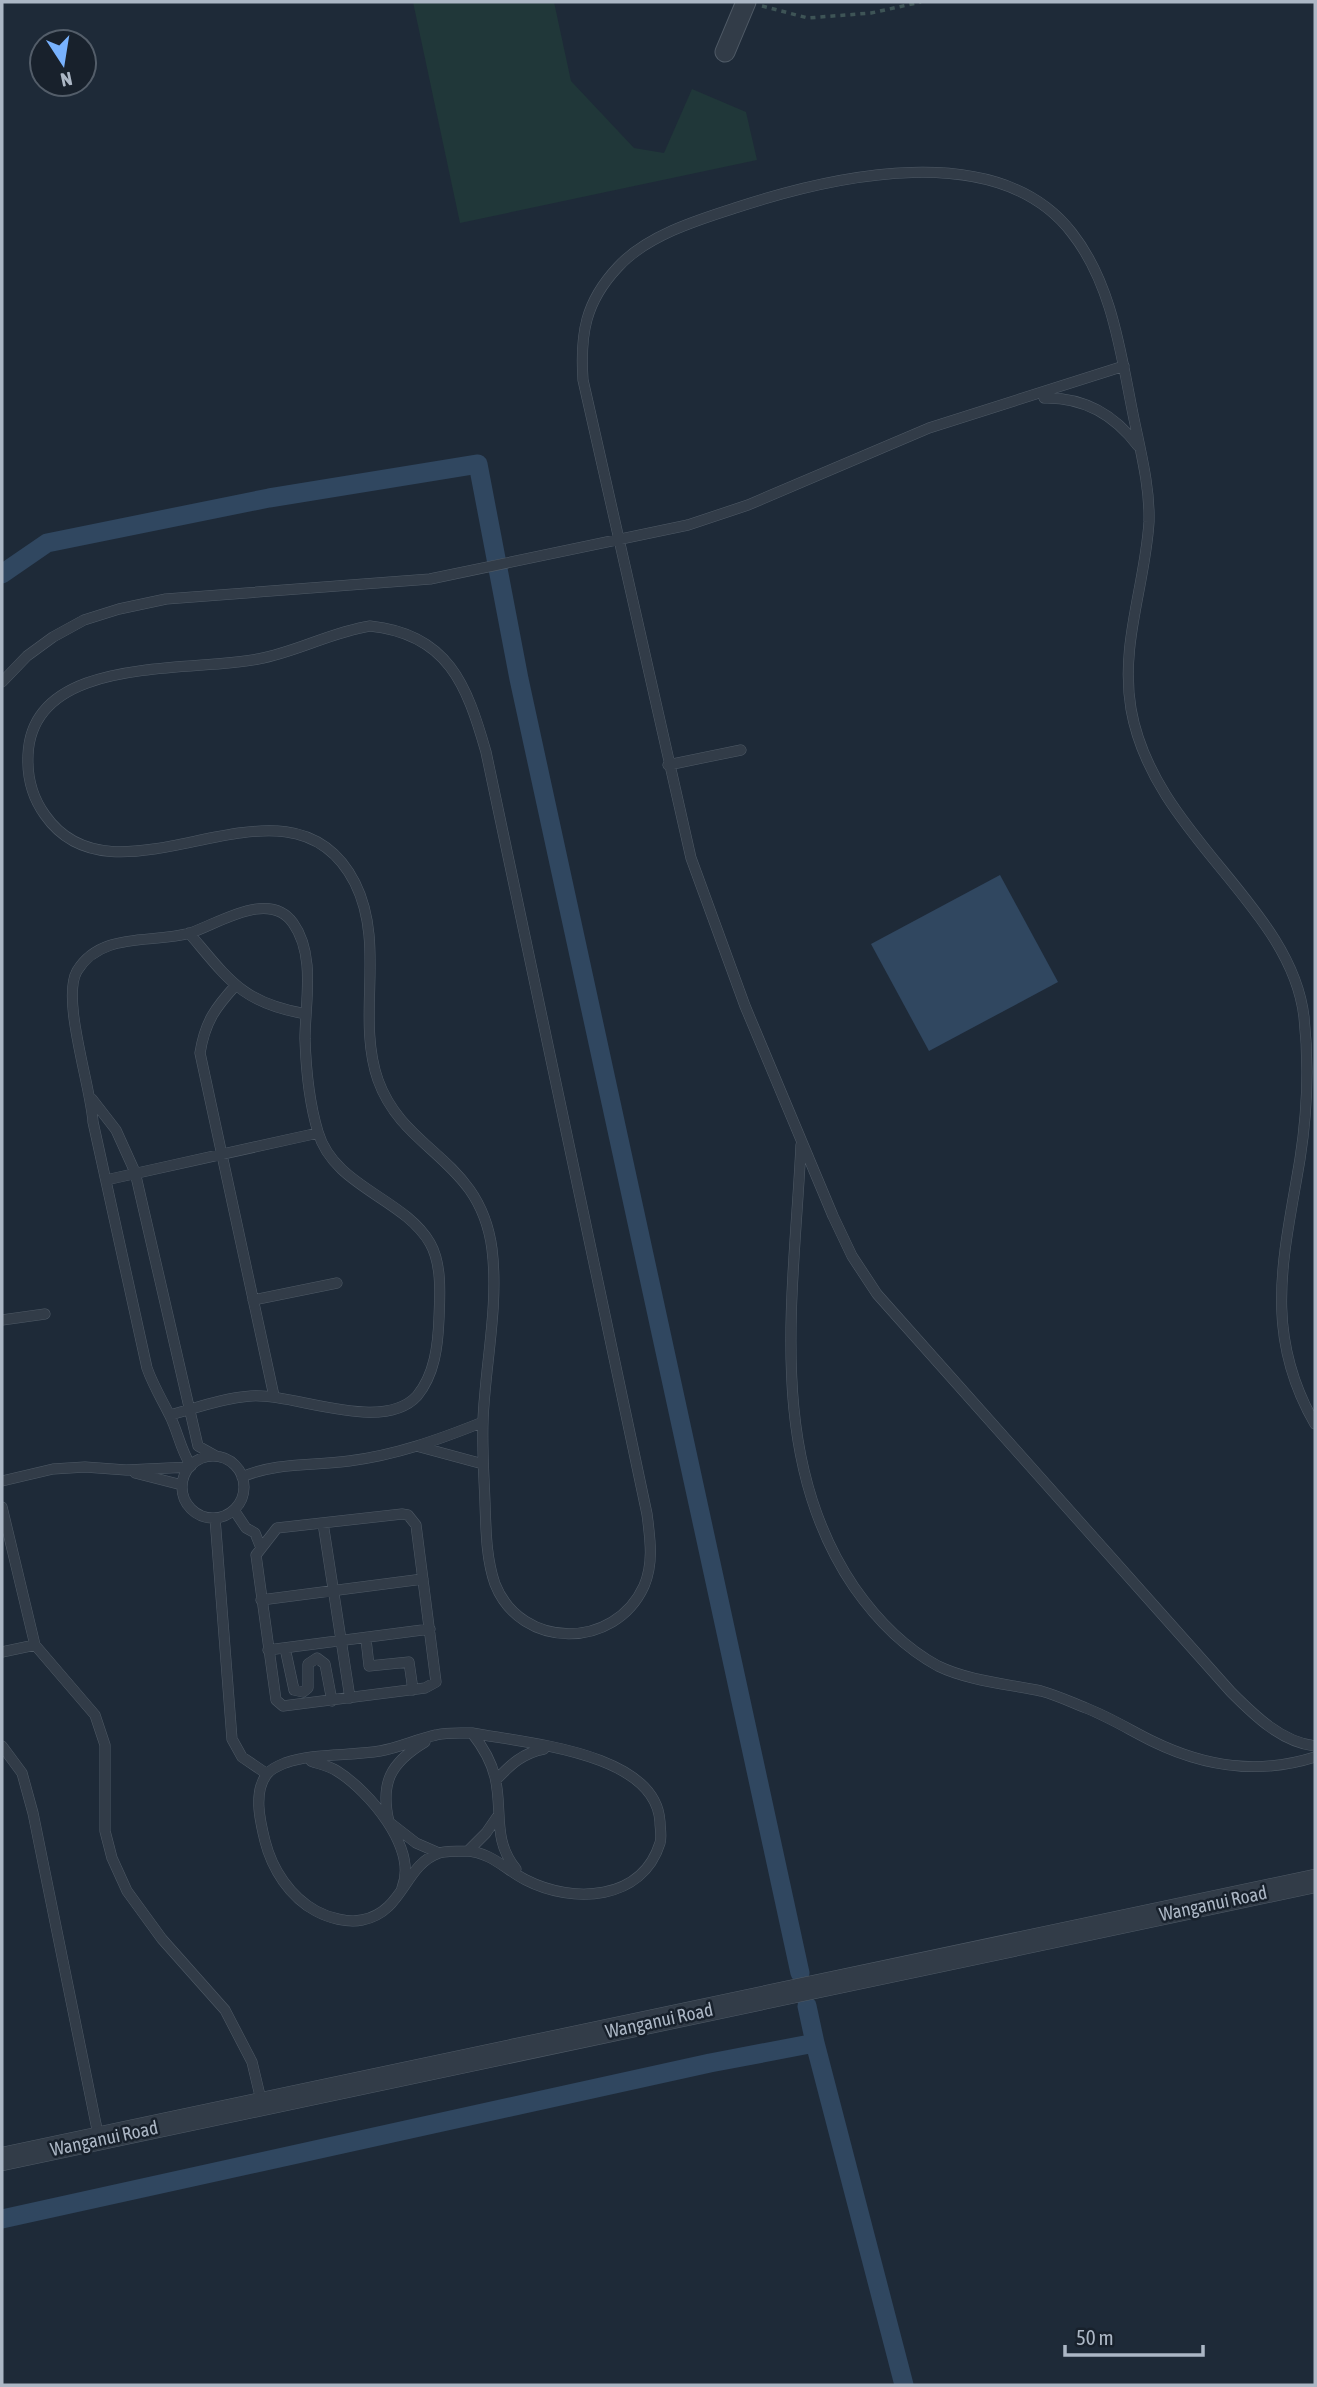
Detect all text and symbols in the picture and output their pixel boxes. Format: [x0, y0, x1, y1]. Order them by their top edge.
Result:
north arrow [28, 28, 98, 98]
text: N [59, 68, 74, 92]
street label: Wanganui Road [1157, 1881, 1269, 1925]
street label: Wanganui Road [603, 1998, 715, 2042]
street label: Wanganui Road [48, 2116, 160, 2160]
scale bar [1065, 2314, 1203, 2358]
text: 50 m [1076, 2325, 1114, 2349]

